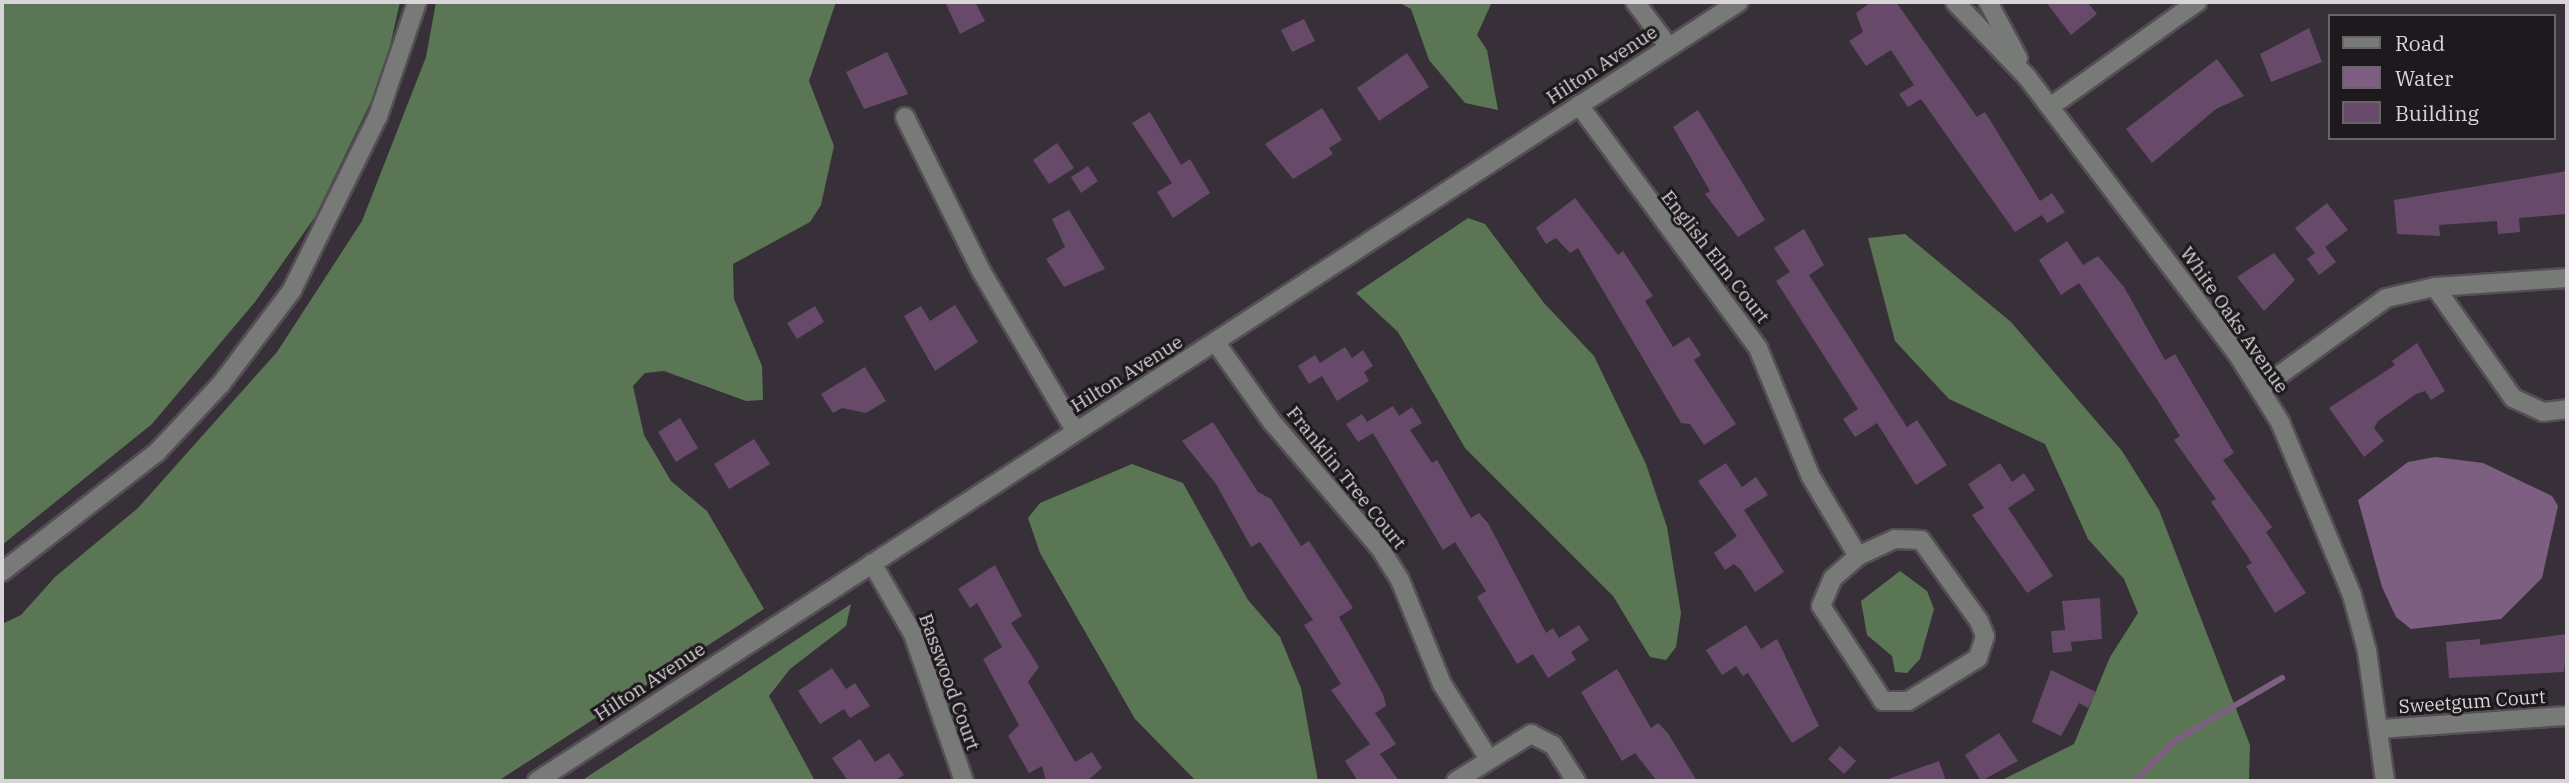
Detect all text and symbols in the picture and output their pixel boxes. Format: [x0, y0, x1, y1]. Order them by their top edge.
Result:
legend [2328, 14, 2555, 140]
street label: Hilton Avenue [1542, 21, 1662, 109]
text: Road [2395, 29, 2445, 57]
text: Water [2395, 64, 2453, 92]
text: Building [2395, 99, 2479, 127]
street label: English Elm Court [1656, 186, 1774, 328]
street label: White Oaks Avenue [2175, 243, 2293, 397]
street label: Hilton Avenue [1067, 331, 1187, 417]
street label: Franklin Tree Court [1281, 402, 1411, 554]
street label: Basswood Court [914, 611, 984, 753]
street label: Hilton Avenue [590, 638, 710, 726]
street label: Sweetgum Court [2398, 685, 2546, 719]

